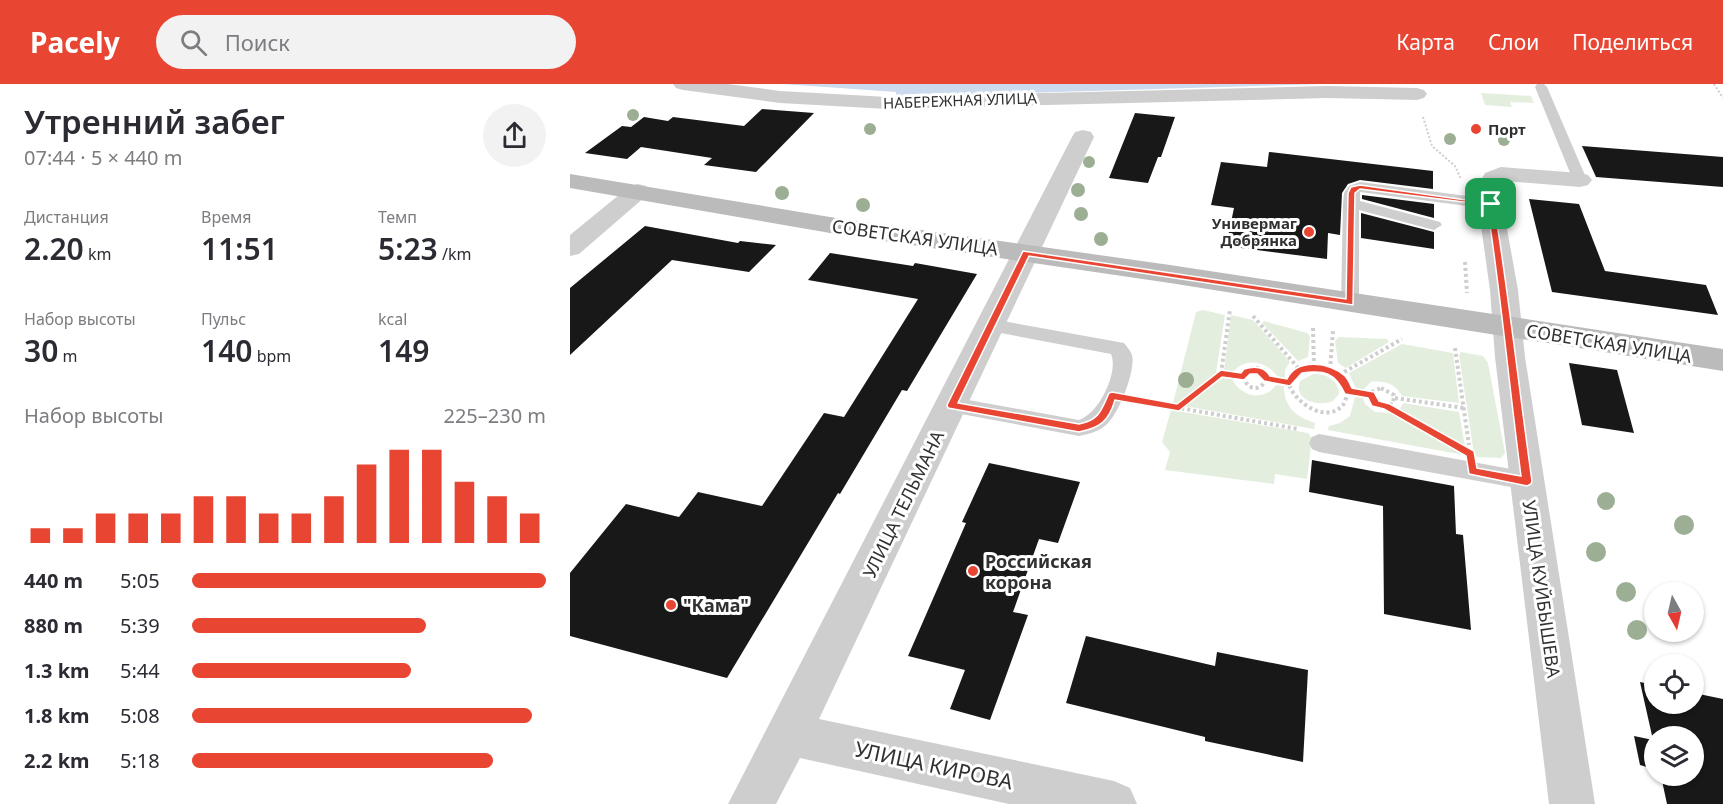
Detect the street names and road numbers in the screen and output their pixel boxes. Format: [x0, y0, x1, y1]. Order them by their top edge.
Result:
street label: НАБЕРЕЖНАЯ УЛИЦА [883, 87, 1038, 113]
street label: СОВЕТСКАЯ УЛИЦА [831, 213, 1000, 261]
street label: СОВЕТСКАЯ УЛИЦА [1525, 318, 1694, 368]
street label: УЛИЦА ТЕЛЬМАНА [857, 426, 949, 582]
street label: УЛИЦА КУЙБЫШЕВА [1518, 499, 1566, 680]
street label: УЛИЦА КИРОВА [852, 735, 1016, 796]

